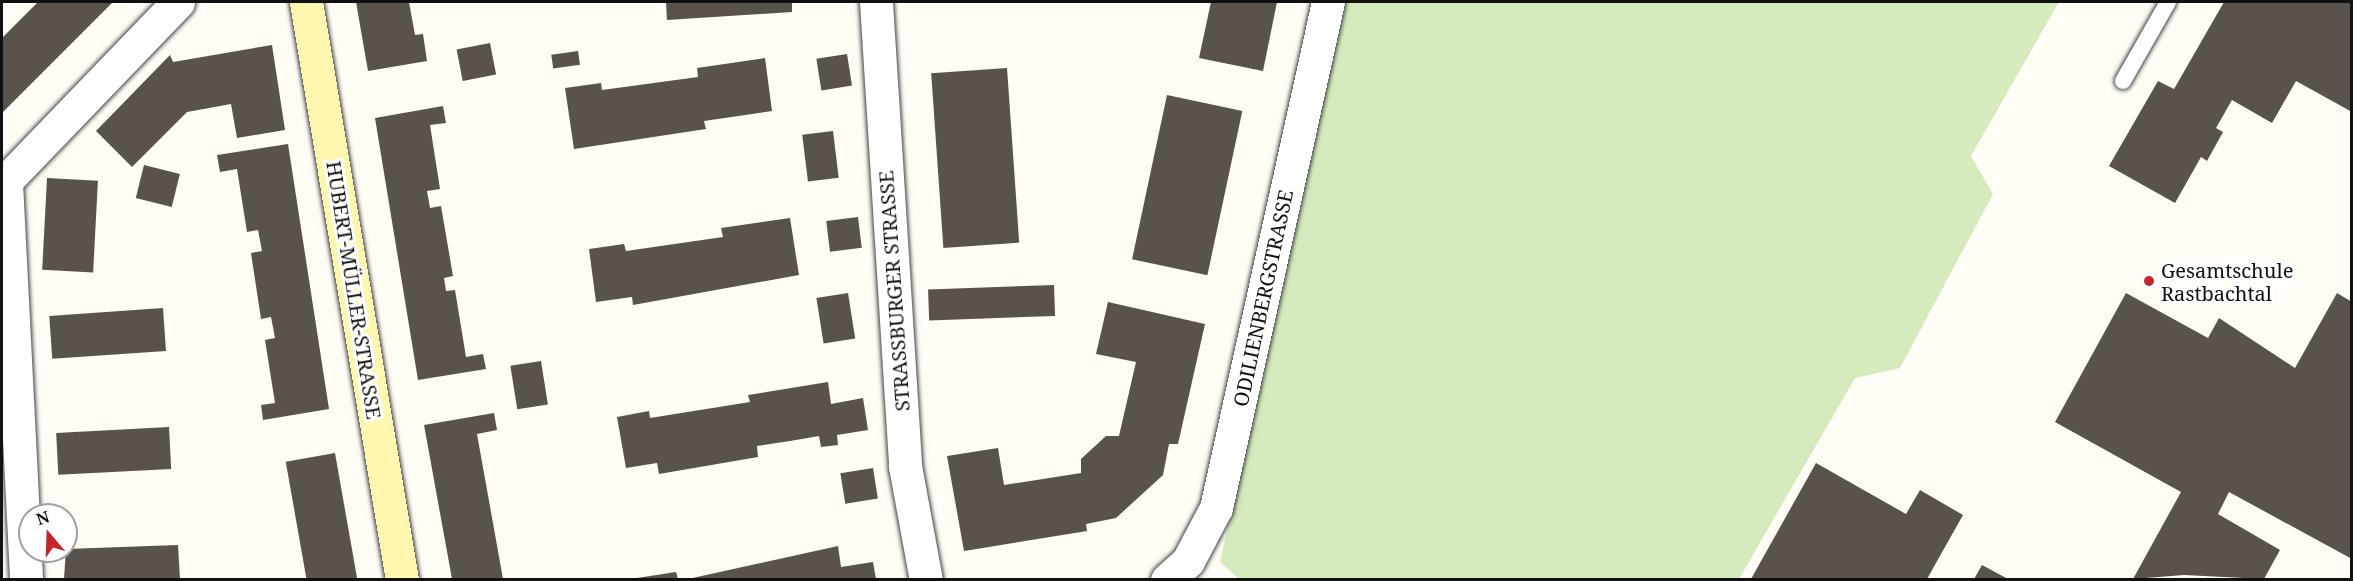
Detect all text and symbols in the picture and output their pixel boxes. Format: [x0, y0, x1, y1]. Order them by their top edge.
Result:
street label: HUBERT-MÜLLER-STRASSE [322, 159, 386, 421]
street label: STRASSBURGER STRASSE [874, 170, 914, 412]
street label: ODILIENBERGSTRASSE [1228, 187, 1298, 409]
place label: Gesamtschule Rastbachtal [2161, 258, 2293, 305]
marker: Gesamtschule Rastbachtal [2142, 274, 2156, 288]
north arrow [18, 503, 78, 563]
text: N [33, 505, 52, 530]

